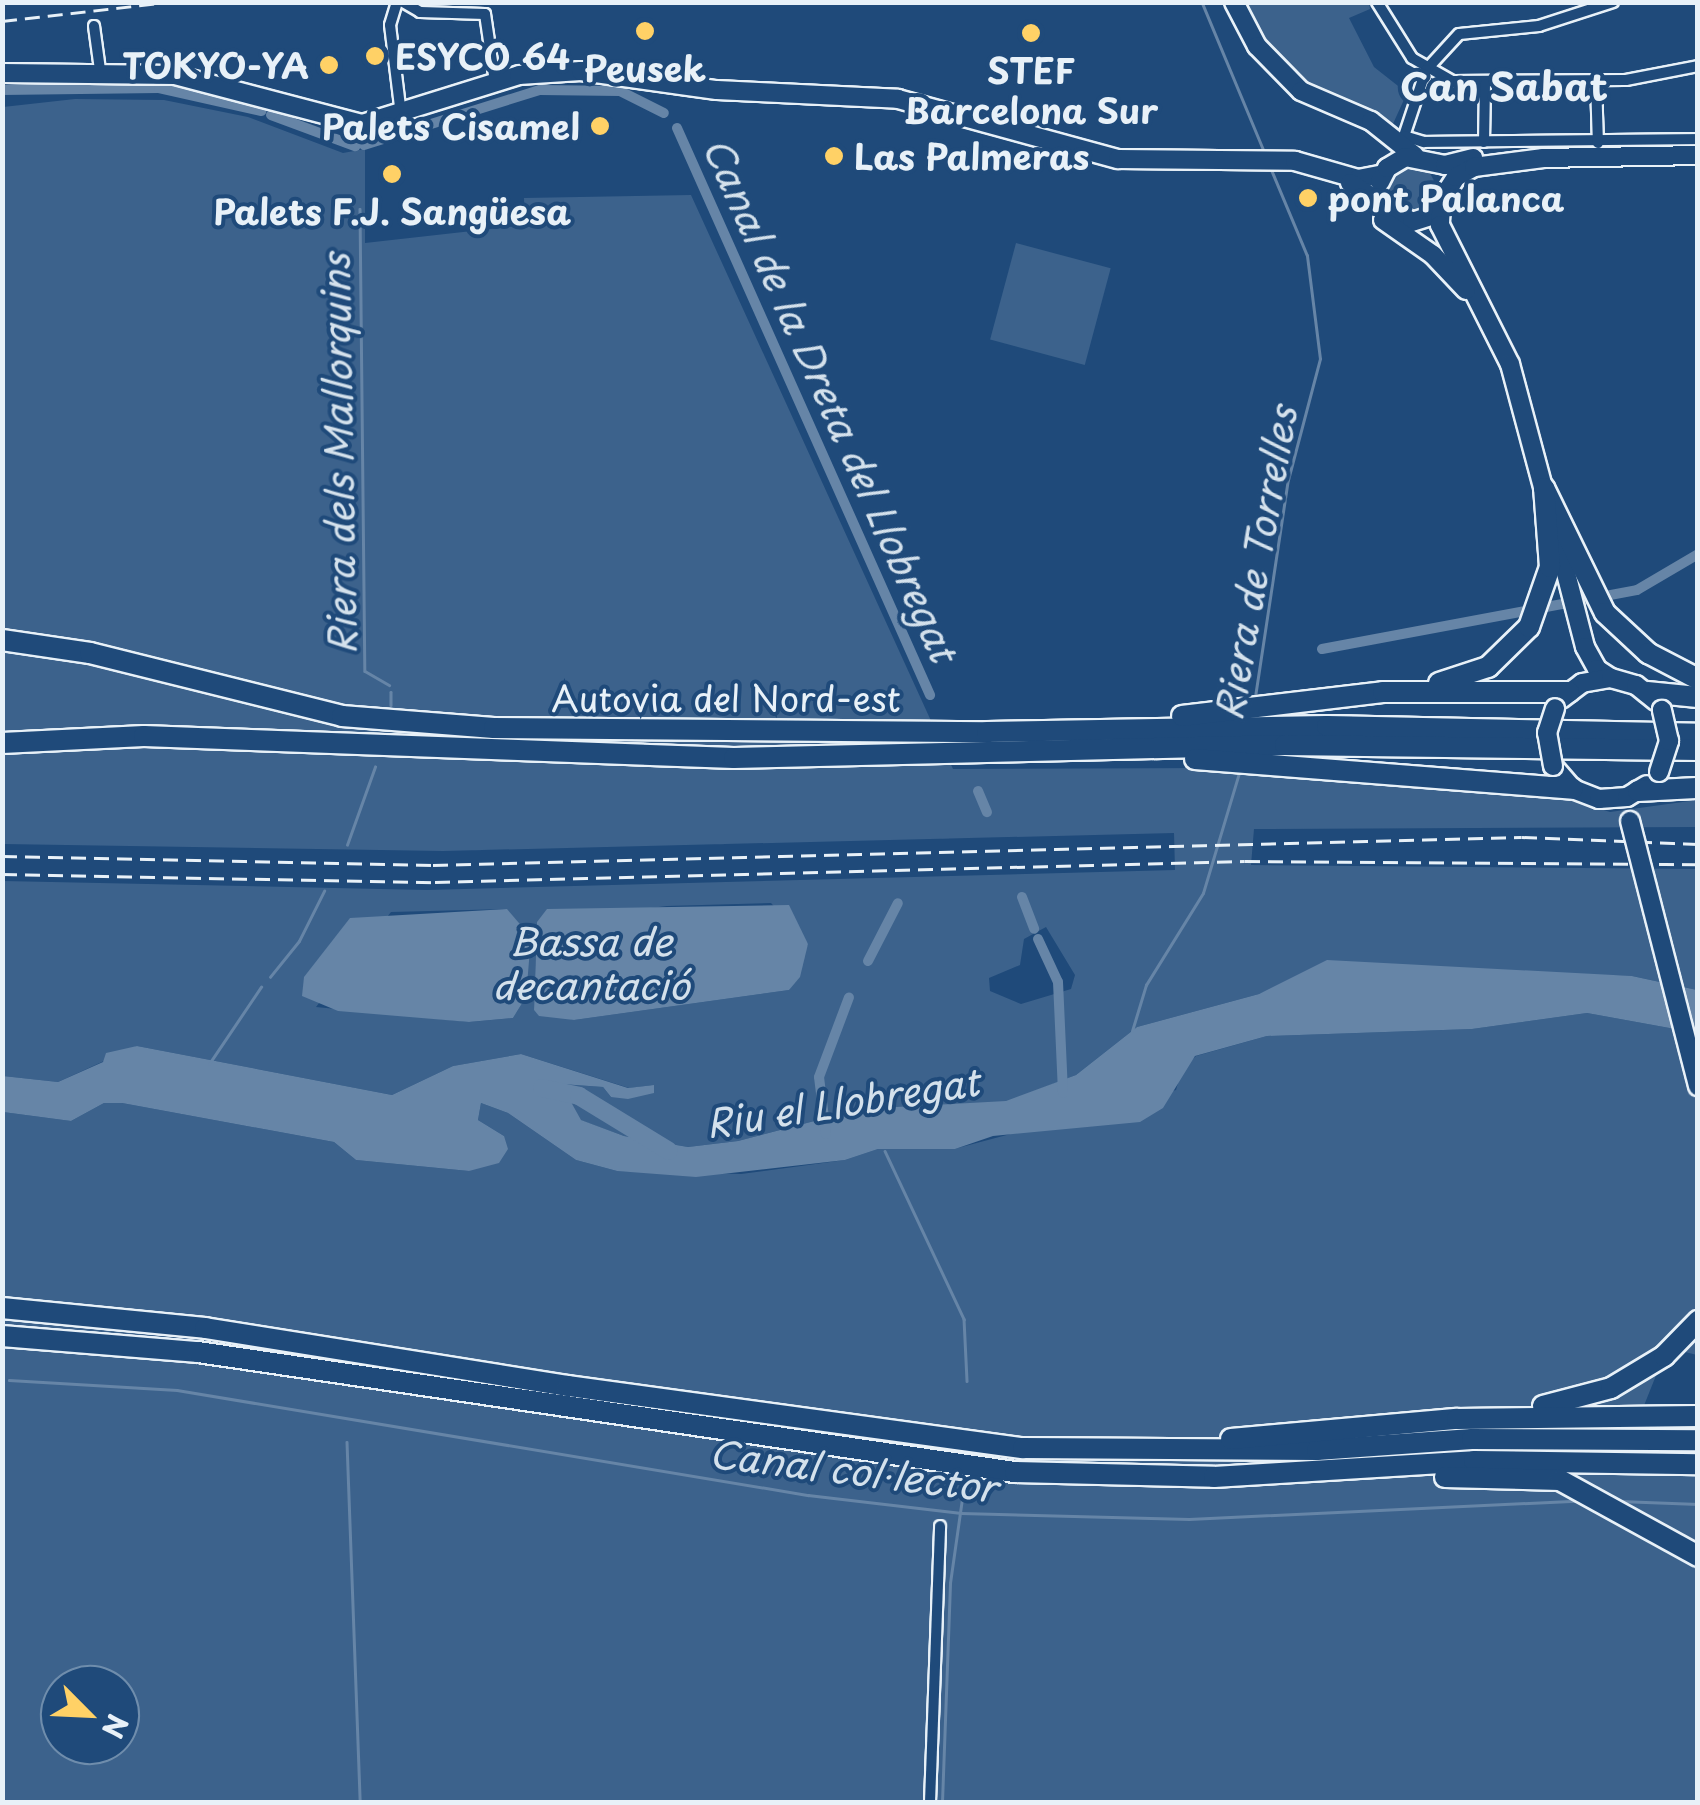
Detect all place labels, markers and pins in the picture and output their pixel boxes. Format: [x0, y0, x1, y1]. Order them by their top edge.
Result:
marker: Peusek [634, 20, 656, 42]
marker: STEF Barcelona Sur [1020, 22, 1042, 44]
place label: ESYCO 64 [395, 35, 571, 77]
place label: TOKYO-YA [122, 44, 309, 86]
marker: ESYCO 64 [364, 45, 386, 67]
place label: Peusek [584, 47, 706, 89]
place label: STEF Barcelona Sur [904, 49, 1158, 131]
marker: TOKYO-YA [318, 54, 340, 76]
place label: Palets Cisamel [321, 105, 580, 147]
marker: Palets Cisamel [589, 115, 611, 137]
place label: Las Palmeras [854, 135, 1091, 177]
marker: Las Palmeras [823, 145, 845, 167]
marker: Palets F.J. Sangüesa [381, 163, 403, 185]
place label: pont Palanca [1328, 177, 1565, 219]
marker: pont Palanca [1297, 187, 1319, 209]
place label: Palets F.J. Sangüesa [211, 190, 573, 232]

